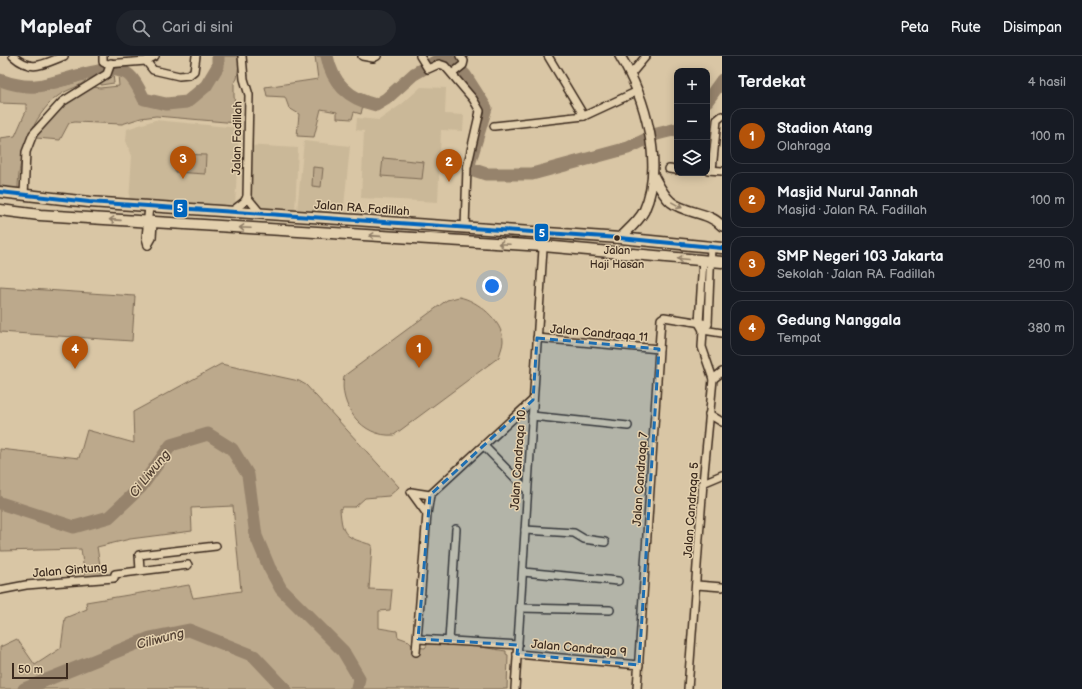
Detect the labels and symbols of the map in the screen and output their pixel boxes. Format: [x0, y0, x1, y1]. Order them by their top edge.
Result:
street label: Jalan Fadillah [229, 100, 246, 175]
pin: 3 [170, 146, 196, 179]
pin: 2 [436, 149, 462, 182]
street label: Jalan RA. Fadillah [314, 198, 411, 219]
line badge: 5 [173, 199, 188, 218]
text: 5 [177, 202, 184, 215]
one-way arrow [671, 202, 683, 209]
one-way arrow [109, 216, 122, 224]
line badge: 5 [534, 223, 549, 242]
one-way arrow [239, 224, 252, 231]
text: 5 [539, 227, 546, 240]
one-way arrow [369, 232, 382, 239]
marker: Jalan Haji Hasan [612, 233, 622, 243]
one-way arrow [498, 240, 511, 247]
place label: Jalan Haji Hasan [590, 244, 644, 271]
one-way arrow [677, 255, 690, 262]
your location [482, 276, 502, 296]
street label: Jalan Candraqa 11 [549, 322, 649, 345]
pin: 1 [406, 335, 432, 368]
pin: 4 [62, 336, 88, 369]
street label: Jalan Candraqa 10 [508, 409, 529, 511]
street label: Jalan Candraqa 7 [630, 431, 651, 527]
water label: Ci Liwung [126, 446, 174, 501]
street label: Jalan Candraqa 5 [681, 462, 702, 558]
street label: Jalan Gintung [32, 560, 108, 581]
water label: Ciliwung [135, 625, 186, 653]
street label: Jalan Candraqa 9 [530, 637, 628, 660]
scale bar [12, 661, 68, 680]

